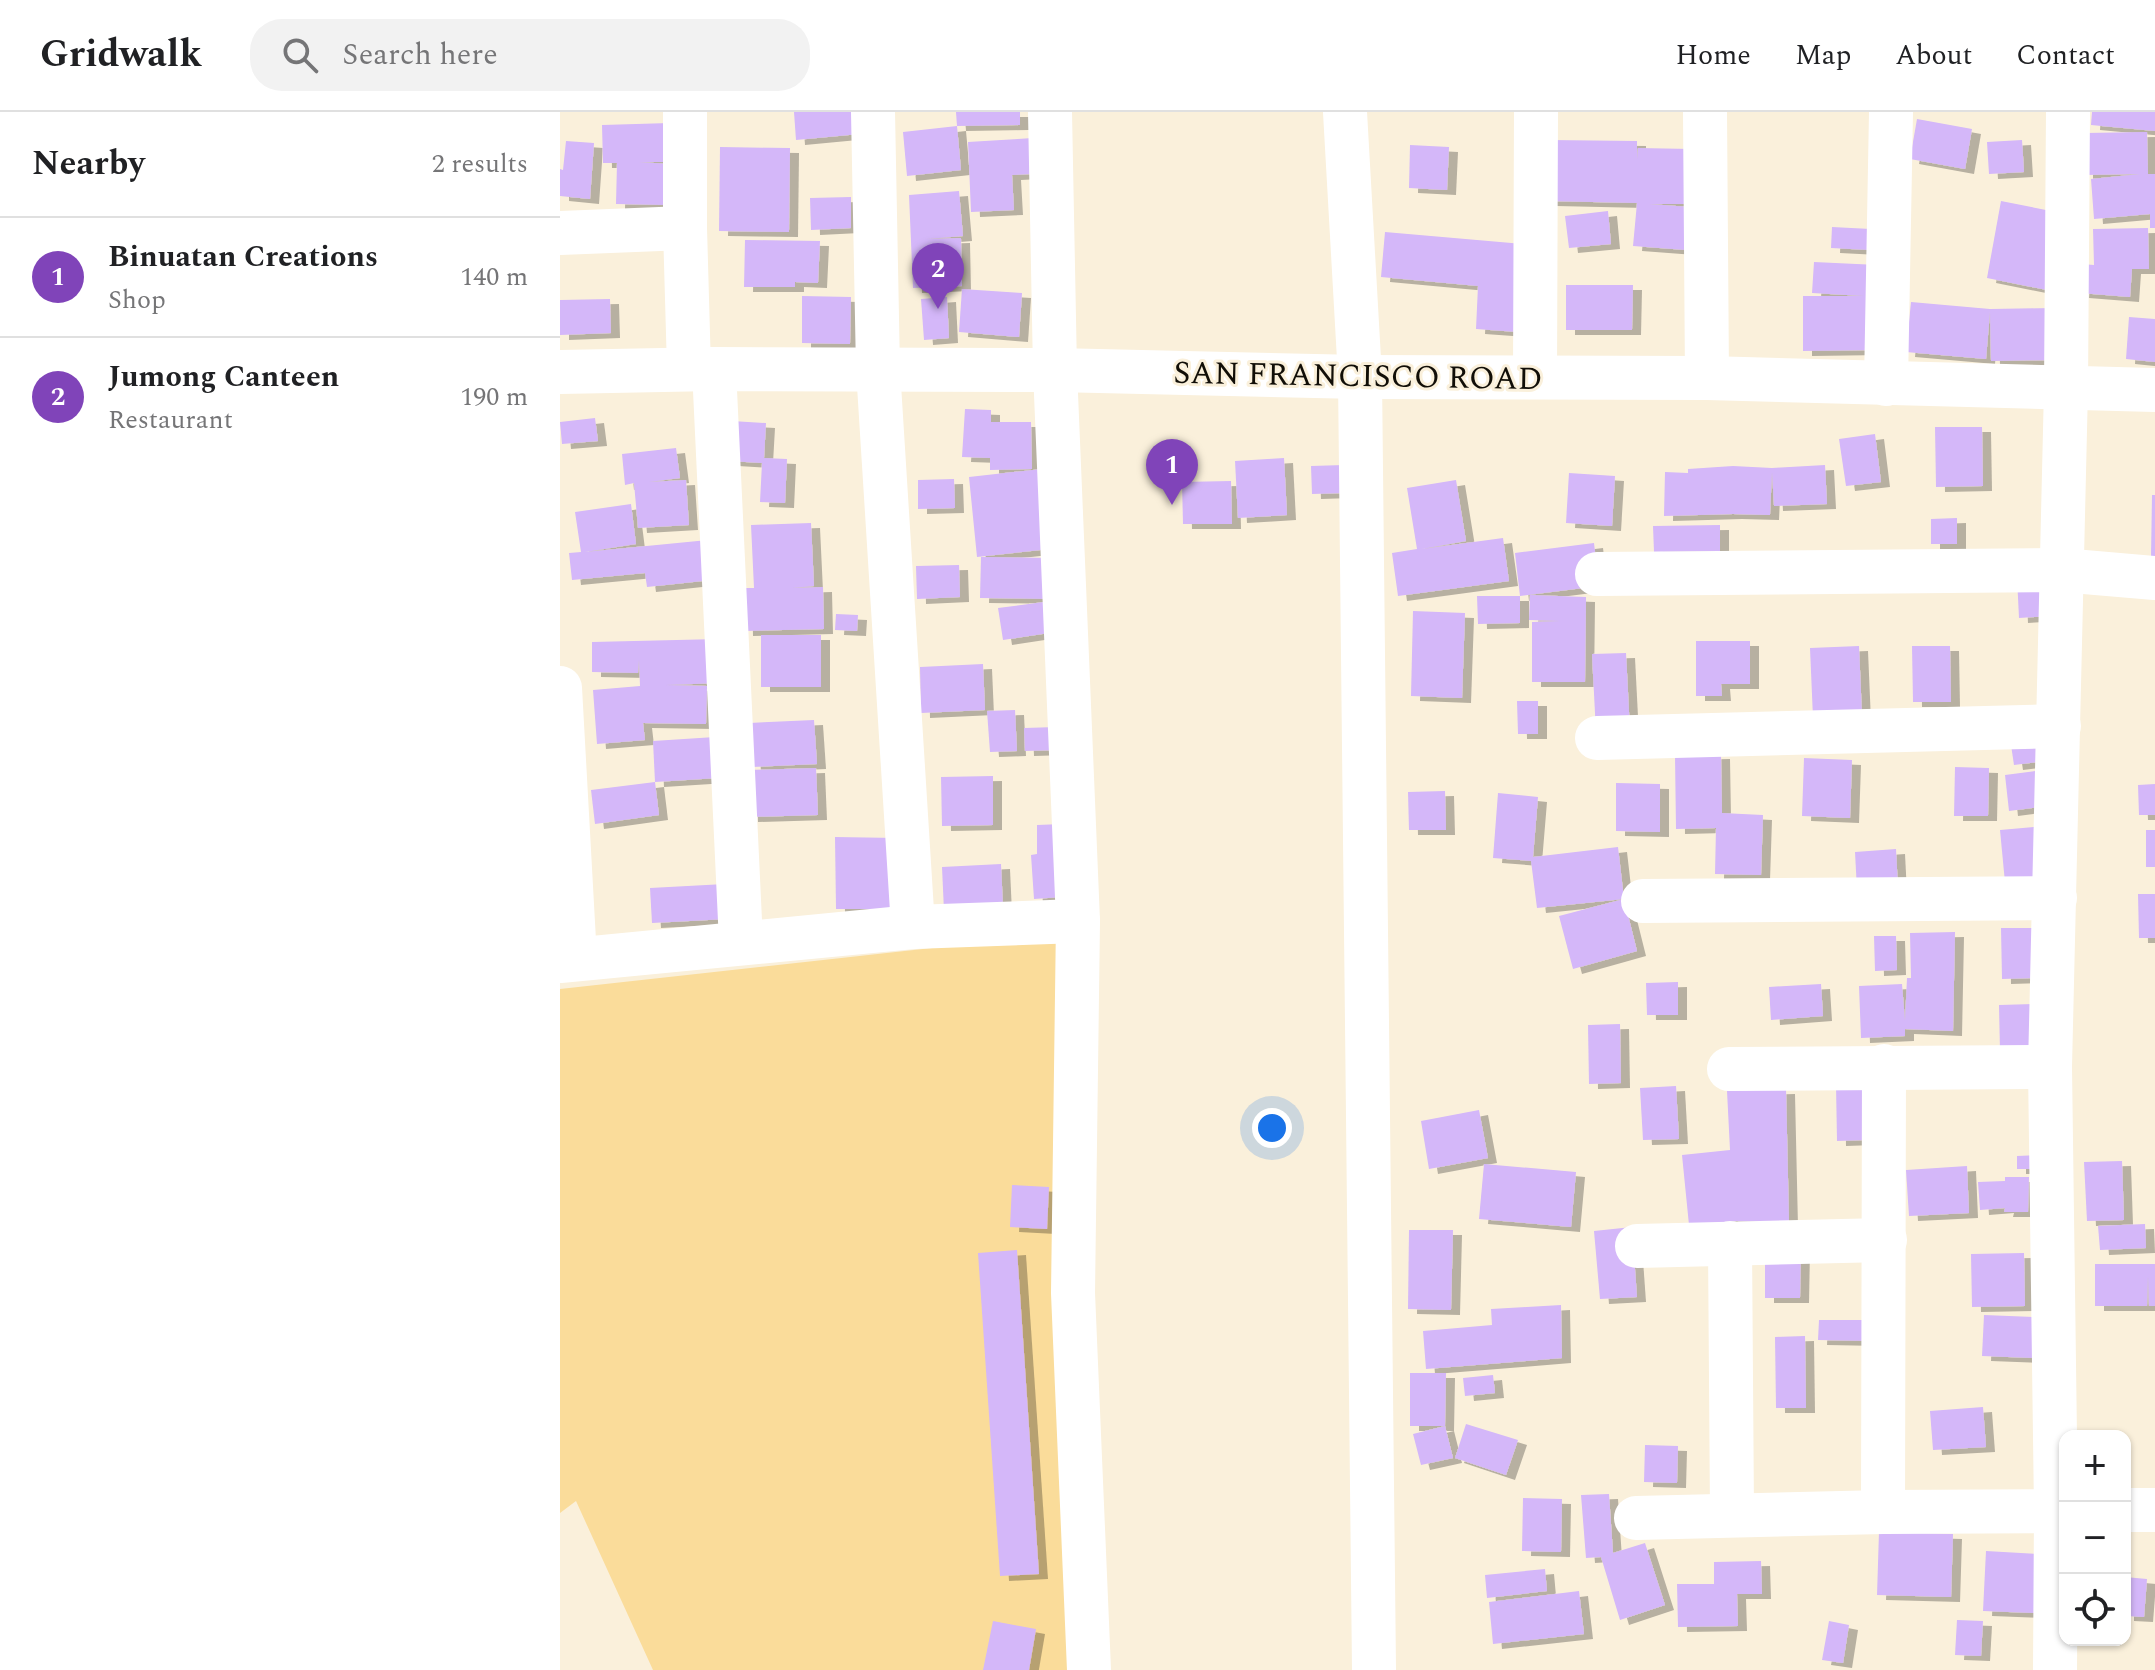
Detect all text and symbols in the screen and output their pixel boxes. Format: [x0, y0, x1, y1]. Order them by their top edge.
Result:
search box [250, 19, 810, 91]
text: Gridwalk [40, 26, 202, 84]
text: Search here [342, 32, 498, 78]
icon: search [278, 33, 322, 77]
text: Home [1675, 34, 1751, 77]
text: Map [1795, 34, 1851, 77]
text: About [1895, 34, 1972, 77]
text: Contact [2016, 34, 2115, 77]
text: Nearby [32, 138, 145, 190]
text: 2 results [432, 144, 528, 184]
text: Binuatan Creations [108, 234, 378, 280]
pin: 2 [912, 243, 964, 309]
text: 1 [51, 257, 65, 297]
text: 140 m [460, 257, 528, 297]
text: Shop [108, 280, 166, 320]
street label: SAN FRANCISCO ROAD [1173, 349, 1543, 404]
text: Jumong Canteen [108, 354, 339, 400]
text: 2 [51, 377, 65, 417]
text: 190 m [460, 377, 528, 417]
text: Restaurant [108, 400, 233, 440]
pin: 1 [1146, 439, 1198, 505]
your location [1252, 1108, 1292, 1148]
map controls [2059, 1430, 2131, 1646]
button: + [2059, 1430, 2131, 1502]
button: − [2059, 1502, 2131, 1574]
button: locate [2059, 1574, 2131, 1646]

